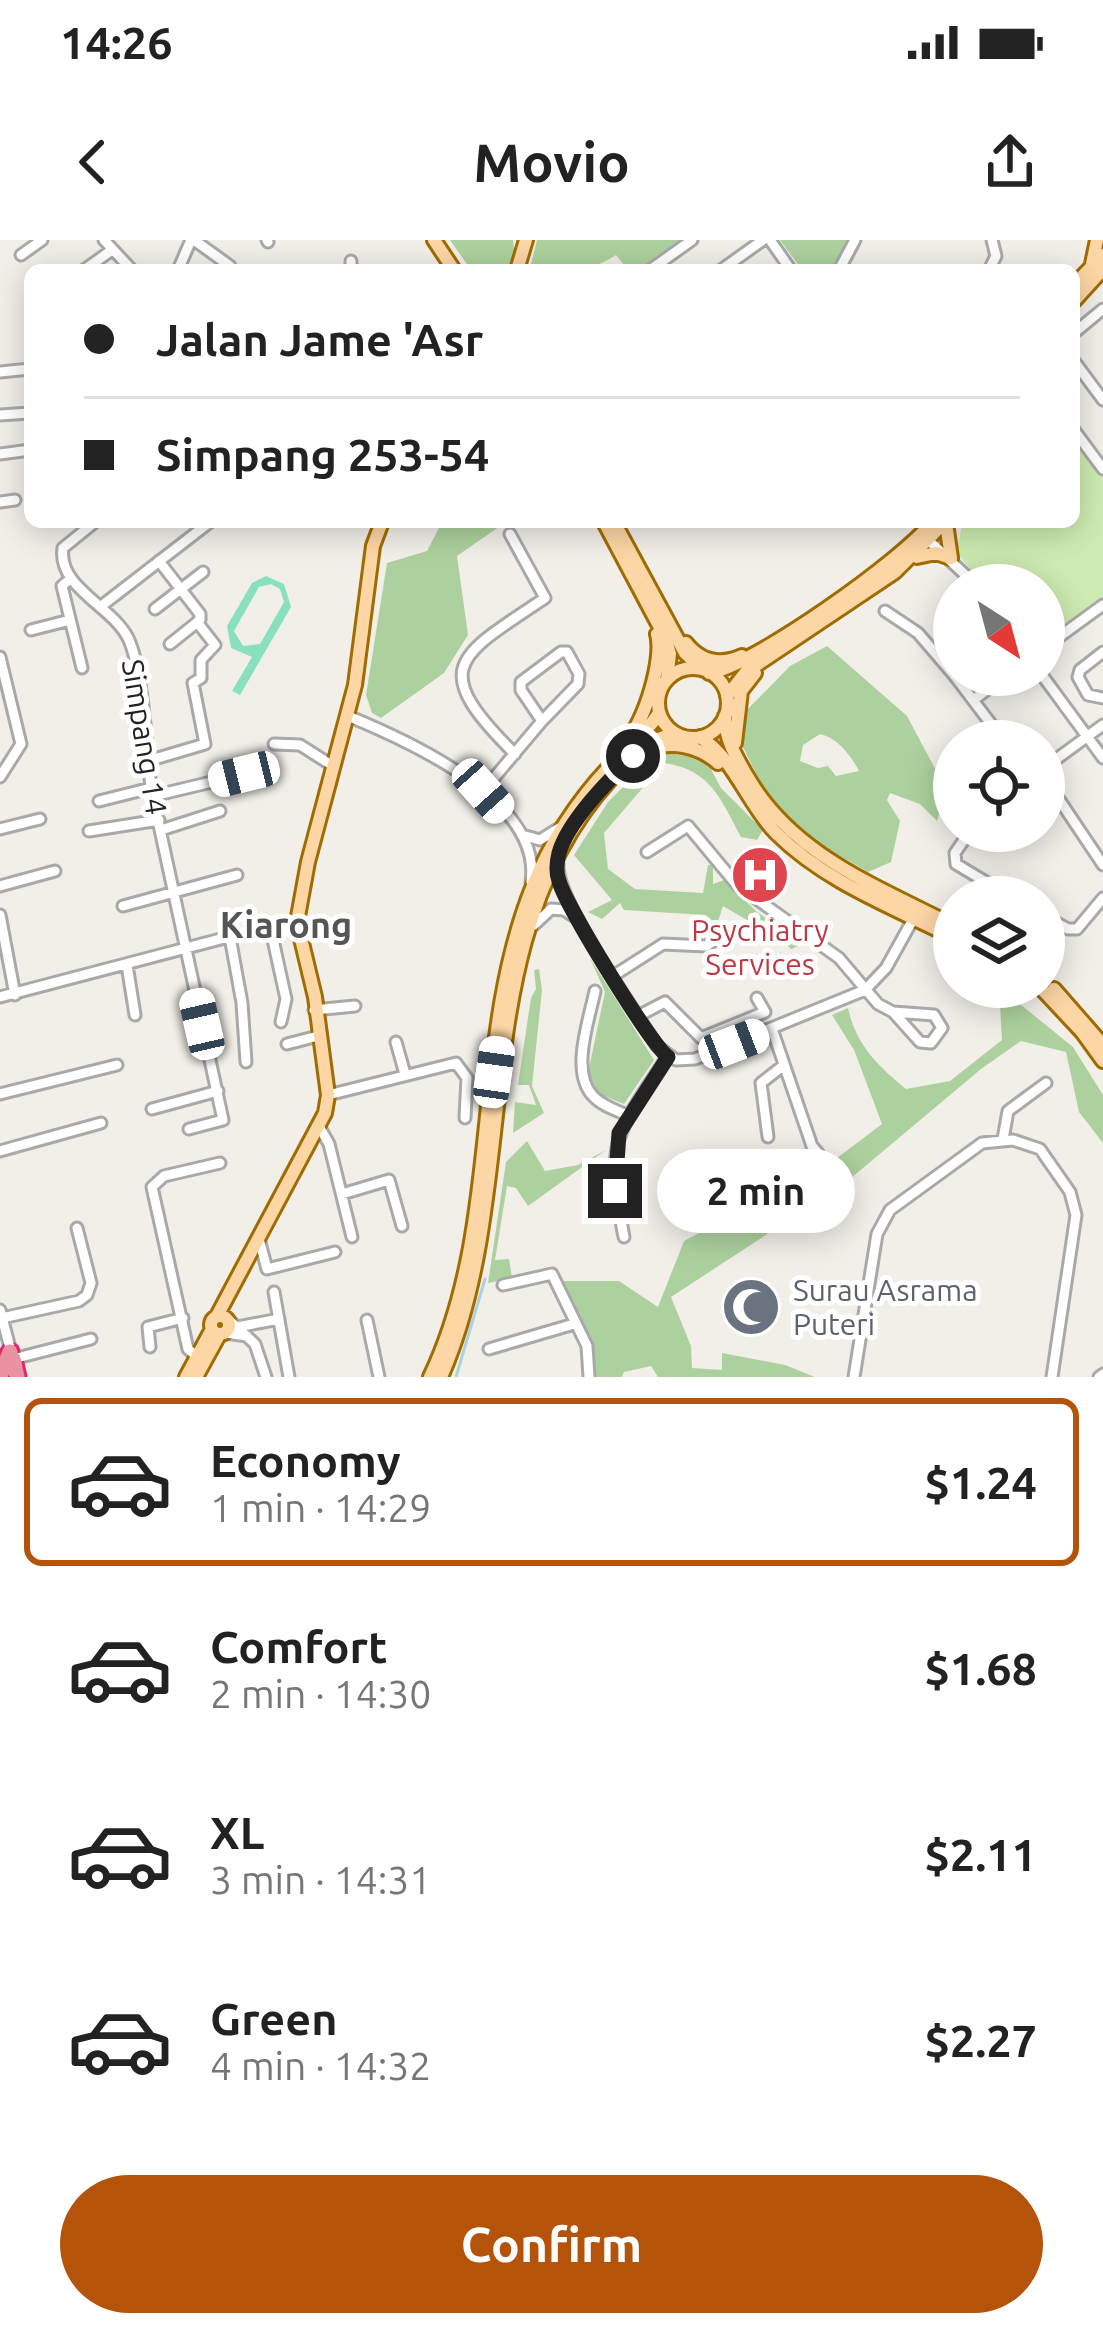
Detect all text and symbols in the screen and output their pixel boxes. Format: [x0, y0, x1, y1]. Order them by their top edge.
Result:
text: 14:26 [60, 17, 173, 68]
icon: back [60, 129, 126, 195]
icon: share [977, 129, 1043, 195]
text: Movio [473, 132, 630, 192]
text: Jalan Jame 'Asr [156, 314, 483, 365]
text: Simpang 253-54 [156, 429, 489, 480]
north arrow [933, 564, 1065, 696]
map controls [933, 564, 1065, 1008]
street label: Simpang 14 [116, 657, 174, 817]
button: locate [933, 720, 1065, 852]
route start [606, 729, 660, 783]
car [205, 748, 283, 800]
car [446, 752, 520, 830]
hospital icon: Psychiatry Services [729, 844, 791, 906]
button: layers [933, 876, 1065, 1008]
district label: Kiarong [220, 904, 352, 945]
place label: Psychiatry Services [691, 913, 829, 981]
car [176, 985, 228, 1063]
car [694, 1014, 774, 1074]
car [471, 1034, 517, 1110]
callout: 2 min [657, 1149, 855, 1233]
route end [588, 1164, 642, 1218]
text: 2 min [707, 1169, 805, 1212]
place label: Surau Asrama Puteri [793, 1273, 978, 1341]
mosque icon: Surau Asrama Puteri [720, 1276, 782, 1338]
icon: car [66, 1428, 174, 1536]
text: Economy [210, 1435, 401, 1486]
text: $1.24 [924, 1457, 1037, 1508]
text: 1 min · 14:29 [210, 1486, 431, 1529]
icon: car [66, 1614, 174, 1722]
text: Comfort [210, 1621, 387, 1672]
text: $1.68 [924, 1643, 1037, 1694]
text: 2 min · 14:30 [210, 1672, 431, 1715]
icon: car [66, 1800, 174, 1908]
text: XL [210, 1807, 264, 1858]
text: $2.11 [924, 1829, 1037, 1880]
text: 3 min · 14:31 [210, 1858, 431, 1901]
icon: car [66, 1986, 174, 2094]
text: Green [210, 1993, 337, 2044]
text: $2.27 [924, 2015, 1037, 2066]
text: 4 min · 14:32 [210, 2044, 431, 2087]
button: Confirm [60, 2175, 1043, 2313]

